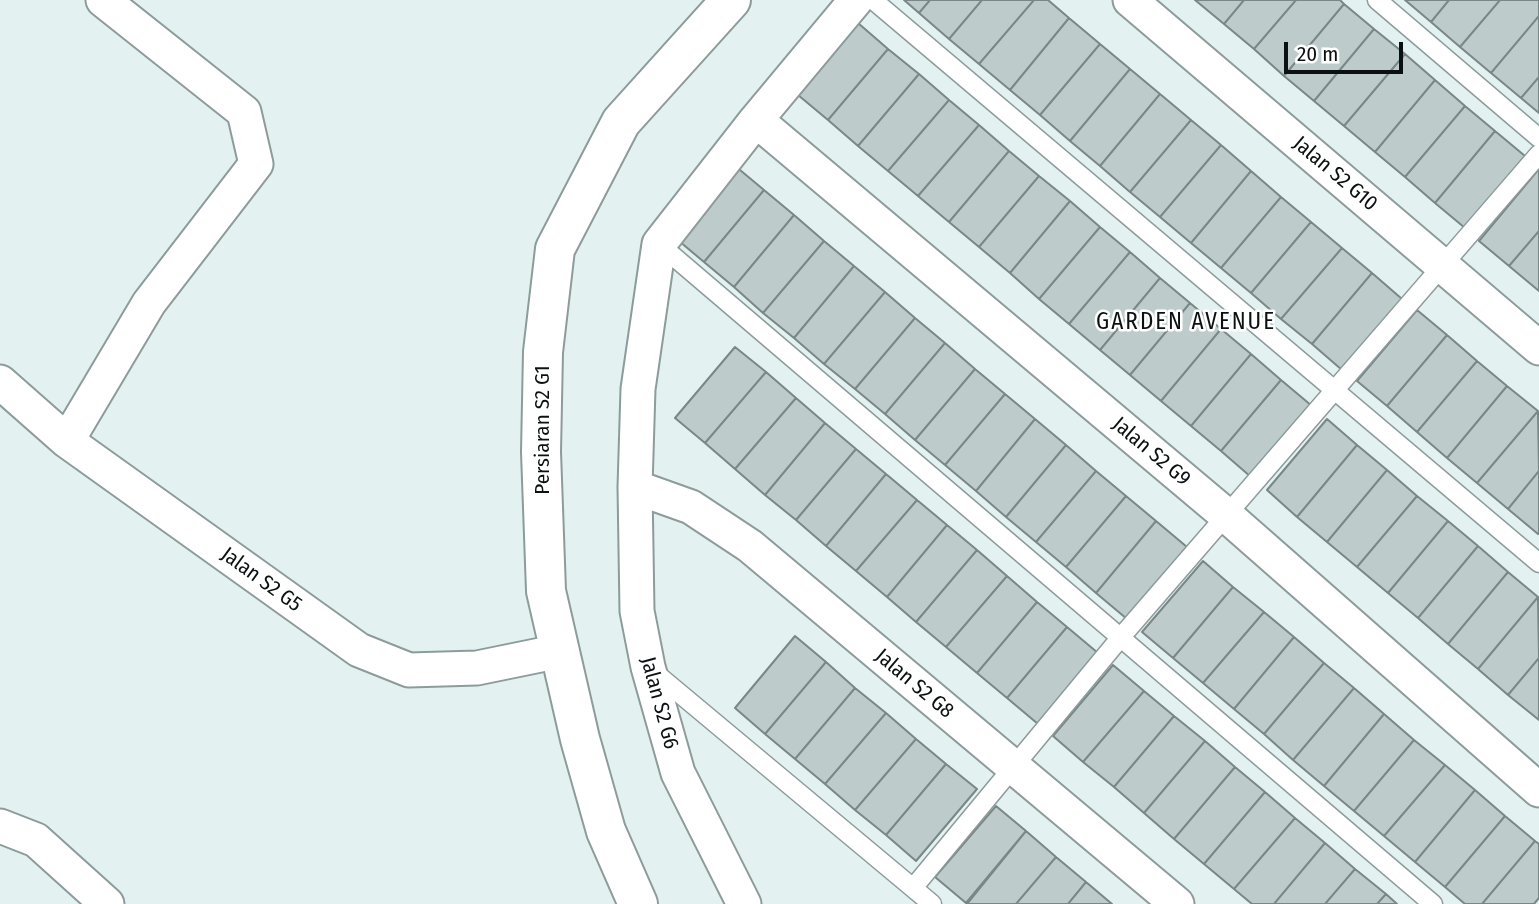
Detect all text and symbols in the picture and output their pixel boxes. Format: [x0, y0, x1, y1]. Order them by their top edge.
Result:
scale bar [1287, 28, 1406, 72]
text: 20 m [1297, 41, 1338, 67]
street label: Jalan S2 G10 [1288, 131, 1382, 217]
district label: GARDEN AVENUE [1098, 309, 1274, 337]
street label: Persiaran S2 G1 [530, 365, 556, 495]
street label: Jalan S2 G9 [1107, 412, 1195, 492]
street label: Jalan S2 G5 [216, 542, 306, 618]
street label: Jalan S2 G8 [870, 644, 958, 724]
street label: Jalan S2 G6 [635, 654, 683, 752]

